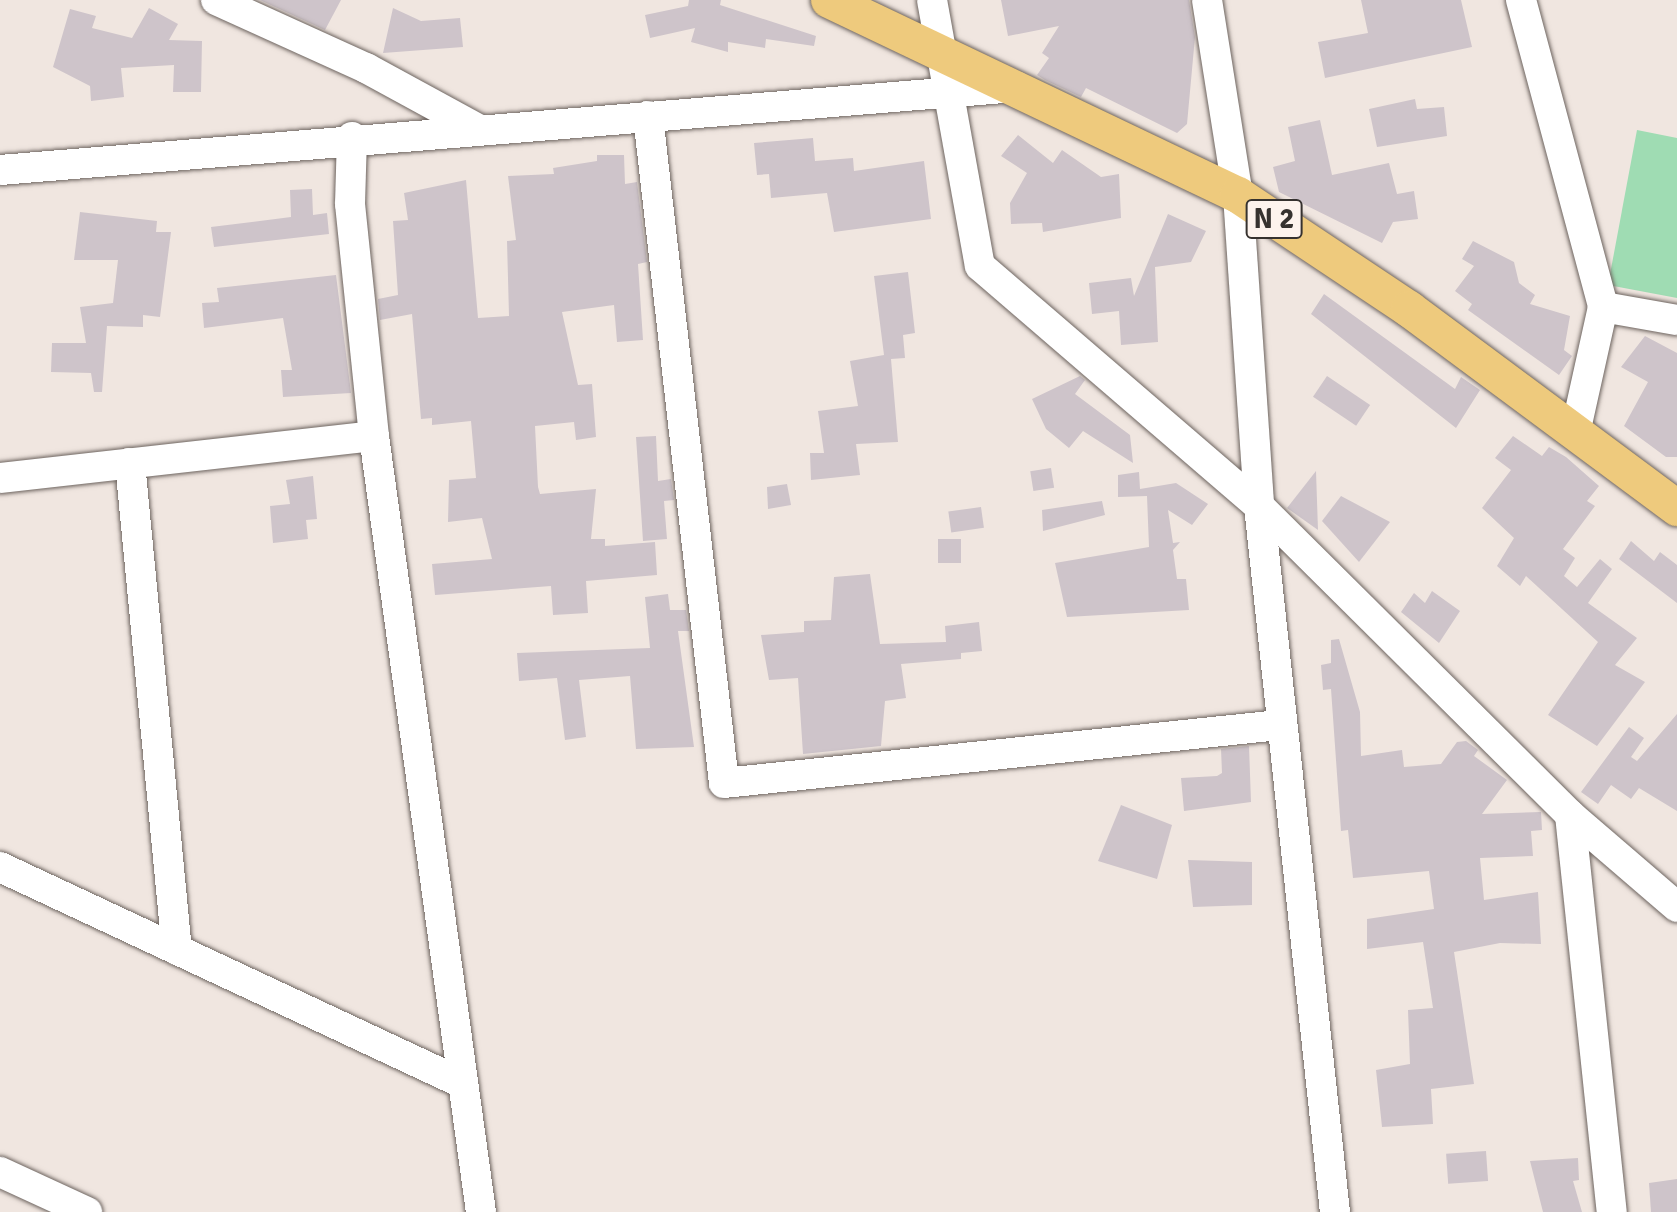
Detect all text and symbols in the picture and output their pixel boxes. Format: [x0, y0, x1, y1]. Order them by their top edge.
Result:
road number: N 2 [1244, 195, 1304, 243]

